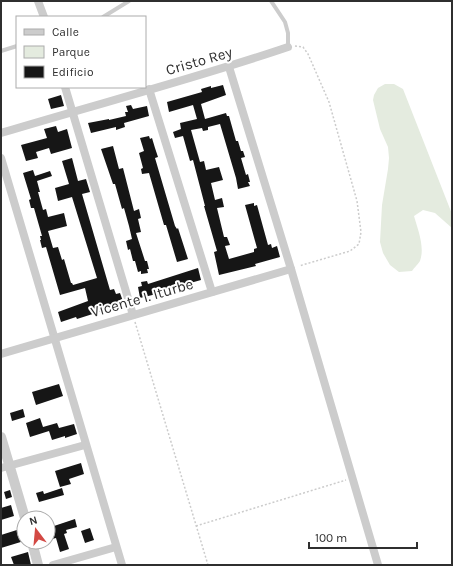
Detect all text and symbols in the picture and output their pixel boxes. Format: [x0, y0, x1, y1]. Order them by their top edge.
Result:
legend [16, 16, 146, 88]
text: Calle [52, 25, 79, 39]
street label: Cristo Rey [164, 43, 234, 79]
text: Parque [52, 45, 90, 59]
text: Edificio [52, 65, 93, 79]
street label: Vicente I. Iturbe [89, 275, 195, 321]
north arrow [16, 510, 56, 550]
text: N [28, 514, 39, 528]
scale bar [309, 524, 417, 550]
text: 100 m [315, 531, 347, 545]

